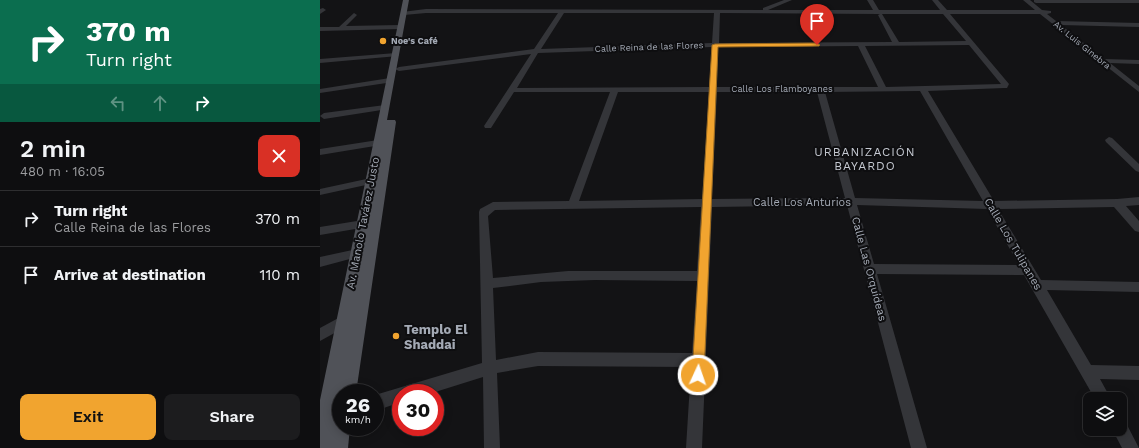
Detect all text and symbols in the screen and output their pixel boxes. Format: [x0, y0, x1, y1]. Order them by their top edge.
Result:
pin [800, 4, 834, 45]
icon: arrive [806, 10, 828, 32]
text: 370 m [86, 15, 171, 48]
icon: right [20, 16, 72, 68]
street label: Av. Luis Ginebra [1052, 19, 1112, 71]
marker: Noe's Café [378, 36, 388, 46]
place label: Noe's Café [391, 36, 438, 46]
street label: Calle Reina de las Flores [595, 40, 704, 54]
text: Turn right [86, 49, 172, 70]
street label: Calle Los Flamboyanes [731, 84, 833, 94]
icon: left [107, 92, 129, 114]
icon: ahead [149, 92, 171, 114]
icon: right [191, 92, 213, 114]
text: 2 min [20, 135, 86, 163]
button: close [258, 135, 300, 177]
district label: URBANIZACIÓN BAYARDO [814, 145, 916, 173]
street label: Av. Manolo Tavárez Justo [344, 156, 382, 290]
text: 480 m · 16:05 [20, 164, 105, 179]
street label: Calle Los Anturios [753, 196, 851, 209]
street label: Calle Los Tulipanes [981, 196, 1045, 292]
text: Turn right [54, 202, 127, 220]
icon: right [20, 208, 42, 230]
text: 370 m [255, 210, 300, 228]
street label: Calle Las Orquídeas [849, 215, 889, 323]
text: Calle Reina de las Flores [54, 220, 211, 235]
icon: arrive [20, 264, 42, 286]
text: Arrive at destination [54, 266, 206, 284]
text: 110 m [260, 266, 300, 284]
place label: Templo El Shaddai [404, 322, 468, 352]
marker: Templo El Shaddai [391, 331, 401, 341]
position arrow [677, 354, 719, 396]
speed limit sign: 30 [392, 384, 444, 436]
map controls [1083, 392, 1127, 436]
button: layers [1083, 392, 1127, 436]
text: 26 [346, 393, 370, 417]
button: Exit [20, 394, 156, 440]
button: Share [164, 394, 300, 440]
text: km/h [345, 414, 371, 425]

